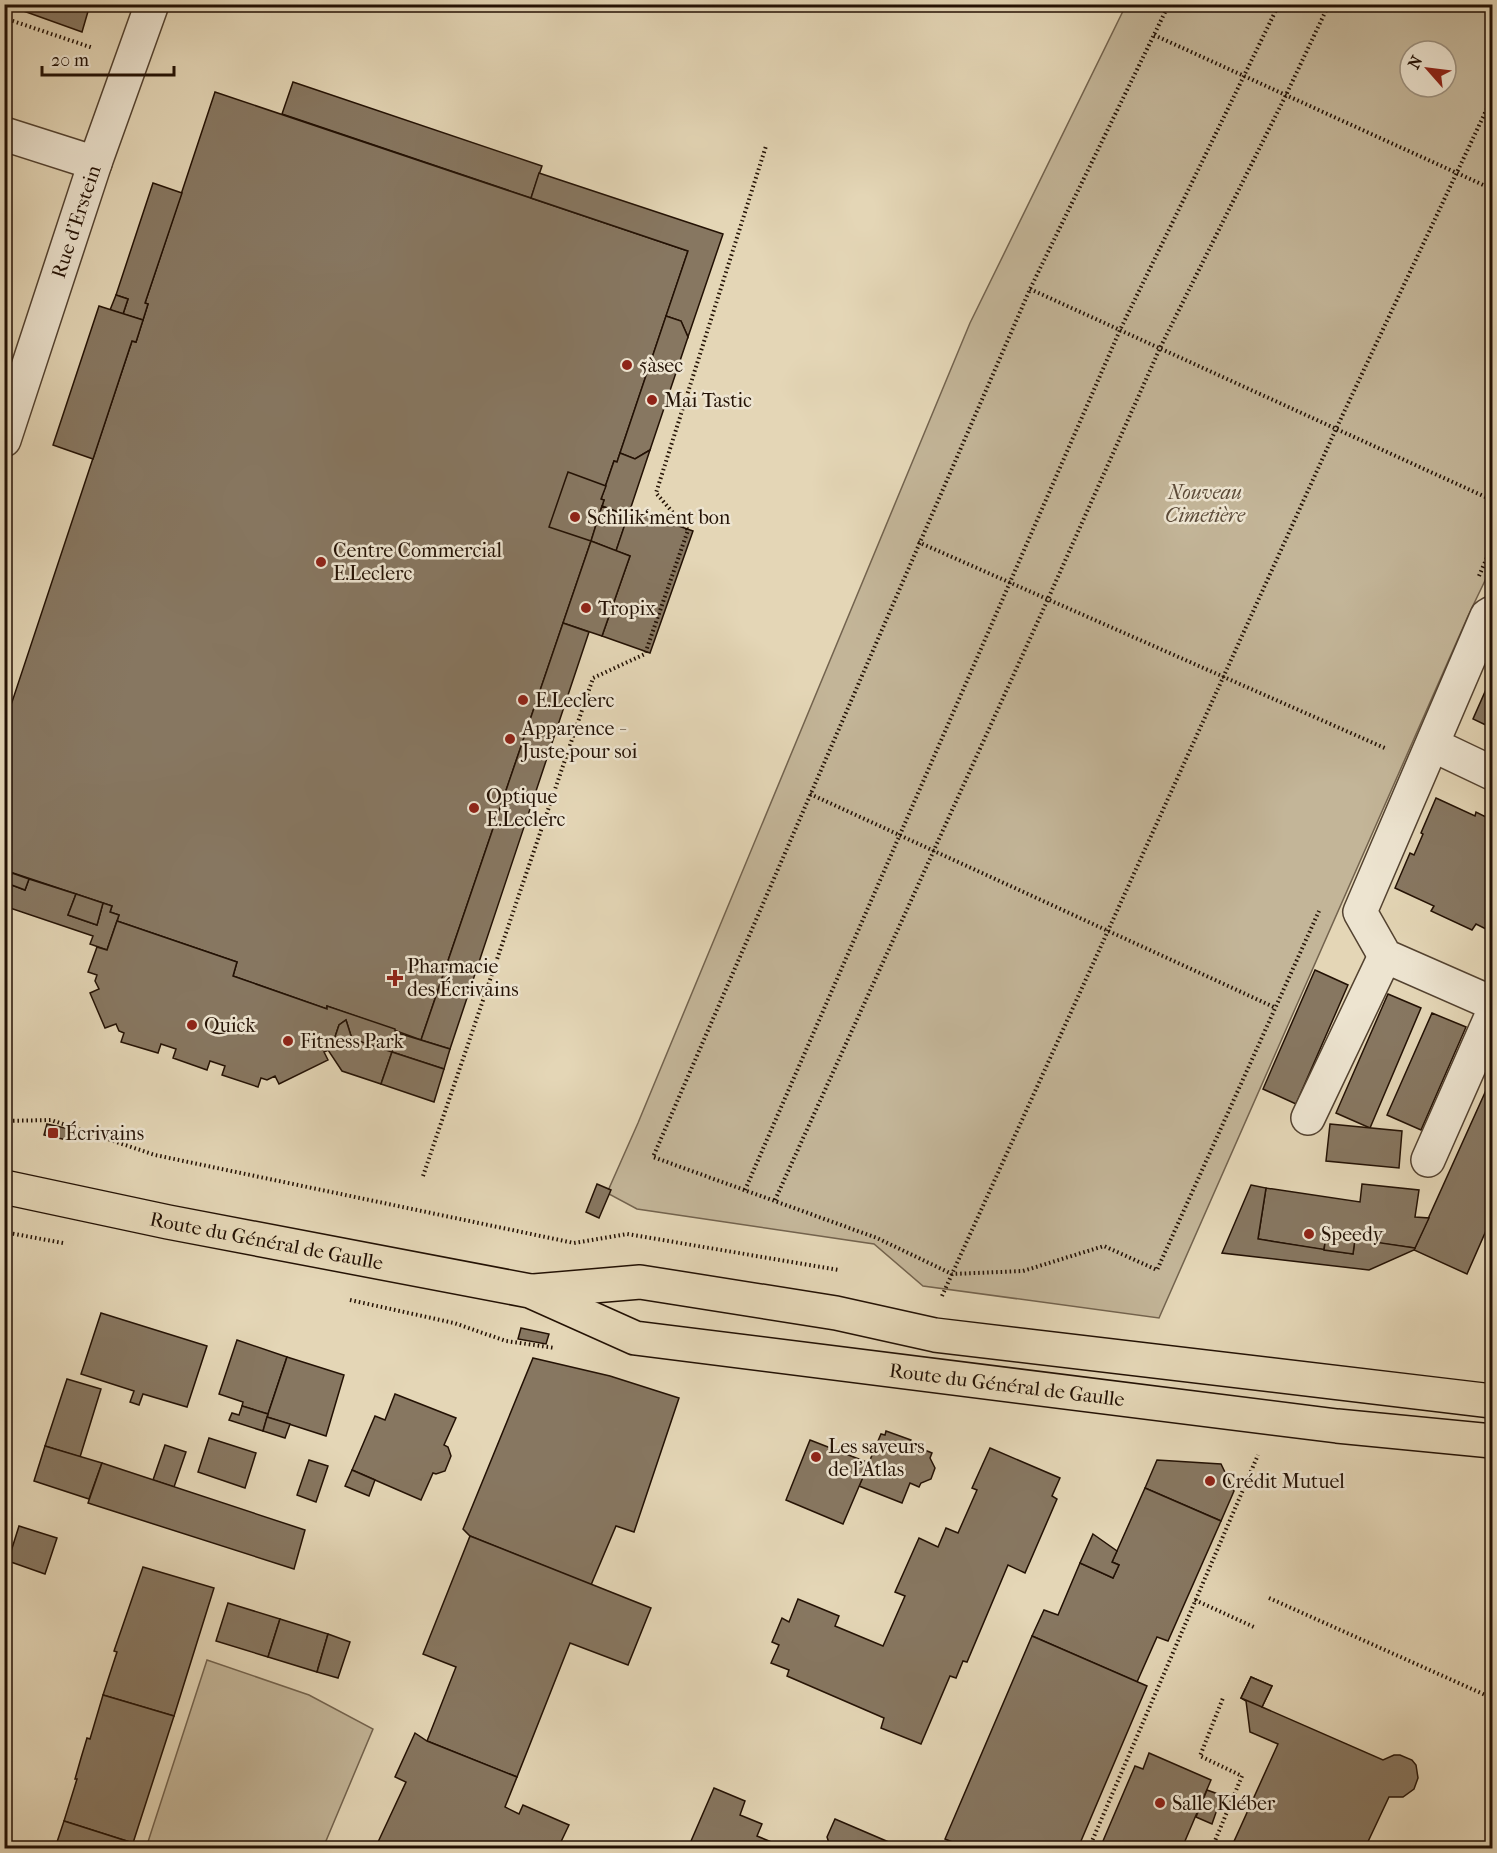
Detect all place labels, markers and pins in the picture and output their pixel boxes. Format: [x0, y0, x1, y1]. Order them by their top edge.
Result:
place label: 5àsec [639, 354, 683, 377]
marker: 5àsec [620, 358, 634, 372]
place label: Mai Tastic [664, 389, 752, 412]
marker: Mai Tastic [645, 393, 659, 407]
place label: Schilik‘ment bon [587, 506, 731, 529]
marker: Schilik‘ment bon [568, 510, 582, 524]
place label: Centre Commercial E.Leclerc [333, 539, 503, 585]
marker: Centre Commercial E.Leclerc [314, 555, 328, 569]
place label: Tropix [598, 597, 656, 620]
marker: Tropix [579, 601, 593, 615]
place label: E.Leclerc [535, 689, 615, 712]
marker: E.Leclerc [516, 693, 530, 707]
place label: Apparence - Juste pour soi [520, 717, 638, 763]
marker: Apparence - Juste pour soi [503, 732, 517, 746]
place label: Optique E.Leclerc [486, 785, 566, 831]
marker: Optique E.Leclerc [467, 801, 481, 815]
place label: Pharmacie des Écrivains [407, 955, 519, 1001]
marker: Pharmacie des Écrivains [388, 971, 402, 985]
place label: Quick [204, 1014, 256, 1037]
marker: Quick [185, 1018, 199, 1032]
place label: Fitness Park [300, 1030, 405, 1053]
marker: Fitness Park [281, 1034, 295, 1048]
place label: Écrivains [65, 1121, 144, 1145]
marker: Écrivains [46, 1126, 60, 1140]
place label: Speedy [1321, 1223, 1385, 1246]
marker: Speedy [1302, 1227, 1316, 1241]
place label: Les saveurs de l'Atlas [828, 1435, 925, 1481]
marker: Les saveurs de l'Atlas [809, 1450, 823, 1464]
place label: Crédit Mutuel [1222, 1470, 1345, 1493]
marker: Crédit Mutuel [1203, 1474, 1217, 1488]
place label: Salle Kléber [1172, 1792, 1276, 1815]
marker: Salle Kléber [1153, 1796, 1167, 1810]

